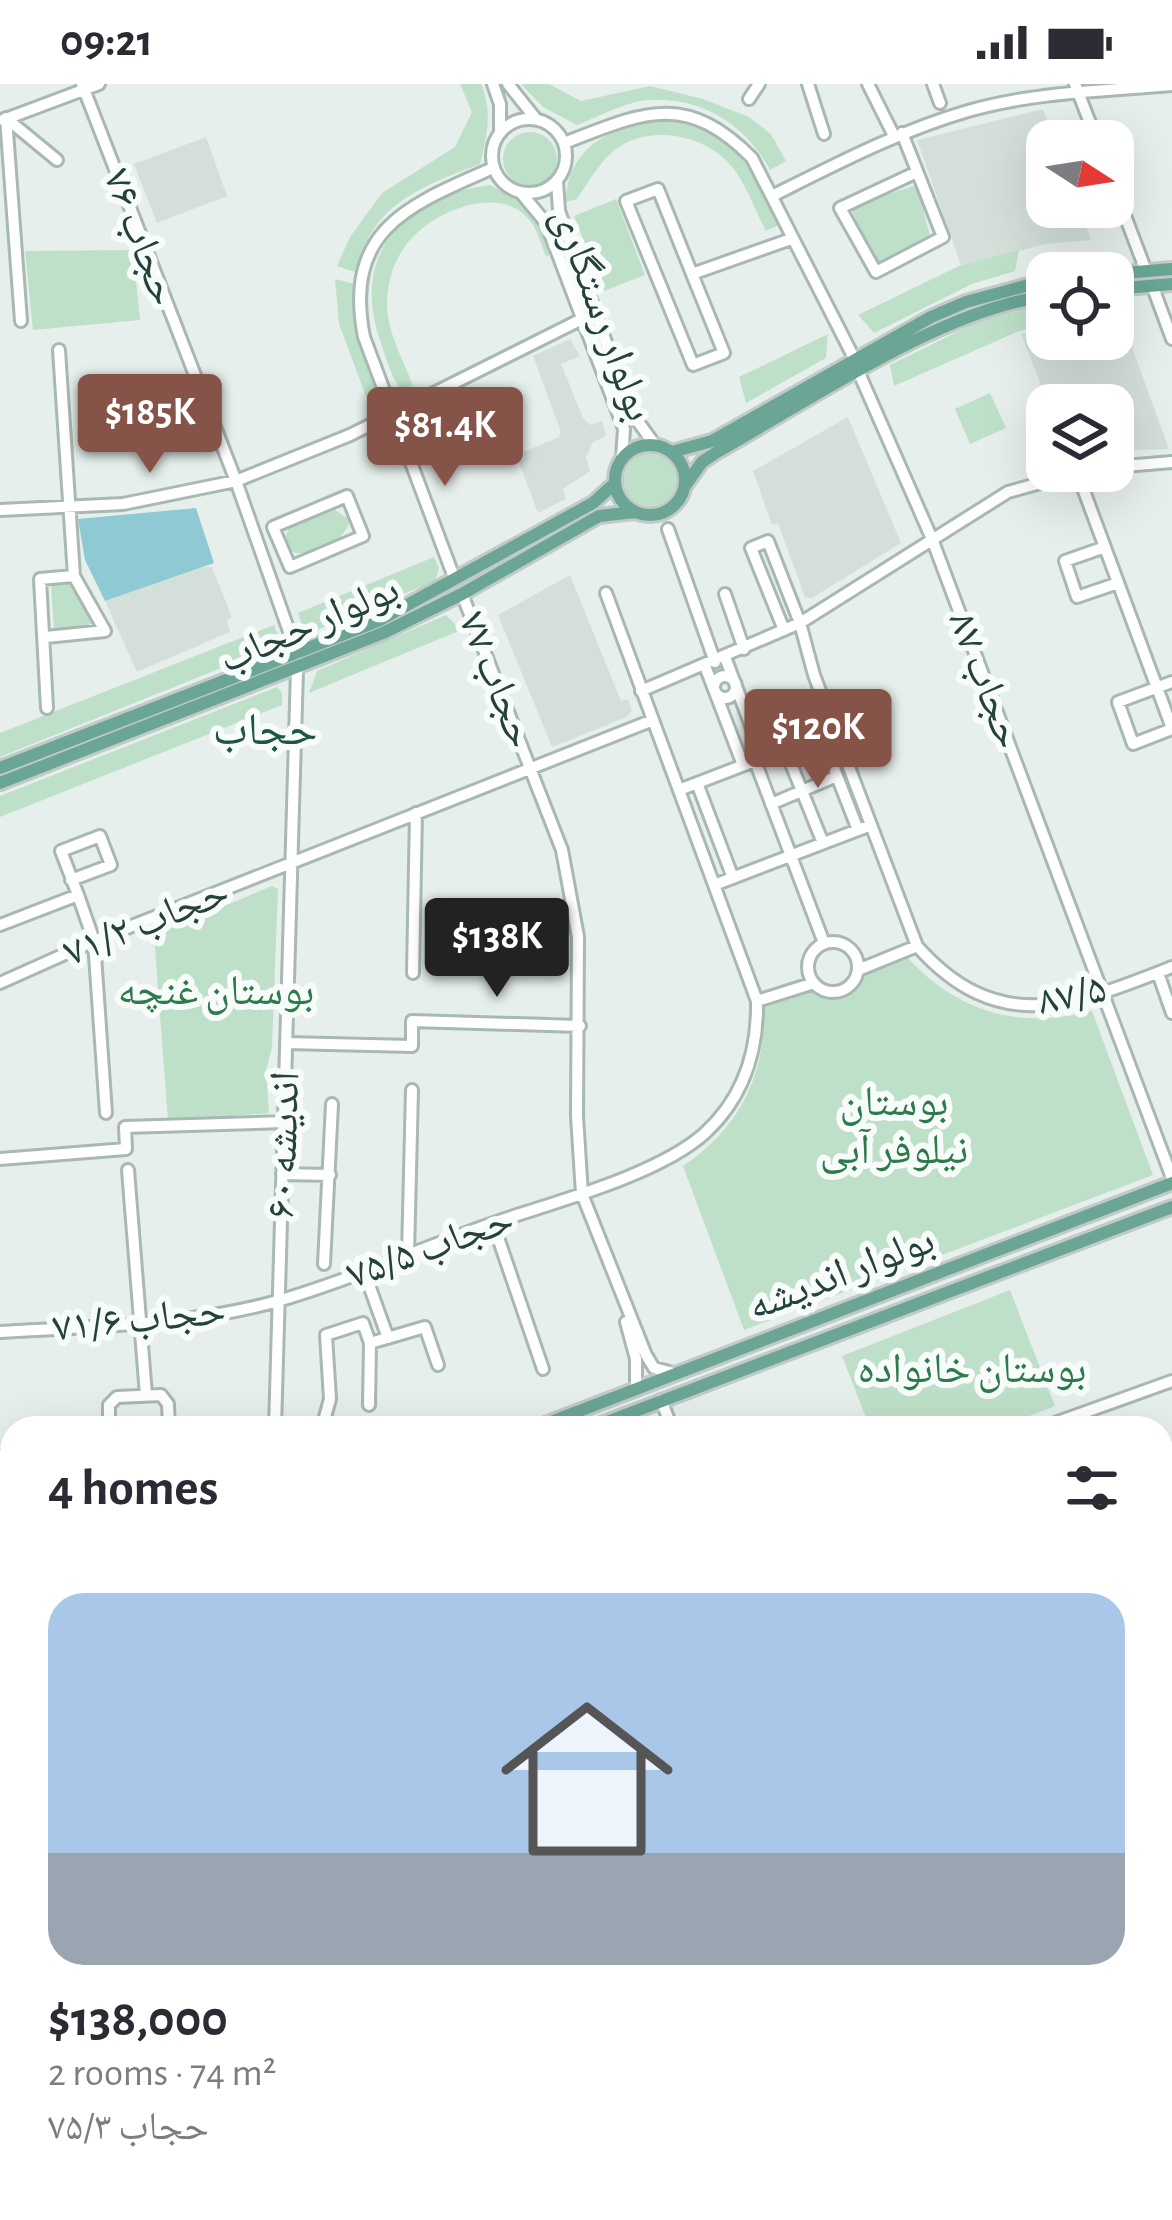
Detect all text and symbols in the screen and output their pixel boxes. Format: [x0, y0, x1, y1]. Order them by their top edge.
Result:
text: 09:21 [60, 19, 153, 64]
north arrow [1026, 120, 1134, 228]
map controls [1026, 120, 1134, 492]
street label: حجاب ۷۶ [95, 163, 186, 311]
street label: بولوار رستگاری [542, 202, 661, 427]
button: locate [1026, 252, 1134, 360]
pin: $185K [66, 374, 234, 476]
button: layers [1026, 384, 1134, 492]
pin: $81.4K [347, 387, 543, 489]
text: $185K [105, 393, 195, 432]
text: $81.4K [394, 406, 496, 445]
street label: بولوار حجاب [213, 567, 405, 682]
street label: حجاب ۷۷ [450, 606, 543, 754]
street label: حجاب ۸۷ [940, 606, 1031, 754]
pin: $120K [734, 689, 902, 791]
district label: حجاب [213, 708, 317, 753]
text: $120K [771, 708, 865, 747]
street label: حجاب ۷۱/۲ [58, 870, 235, 975]
pin: $138K [413, 898, 581, 1000]
text: $138K [452, 917, 542, 956]
street label: ۸۷/۵ [1034, 967, 1110, 1023]
park label: بوستان غنچه [118, 970, 314, 1015]
street label: اندیشه ۶۰ [259, 1071, 307, 1219]
park label: بوستان نیلوفر آبی [820, 1081, 968, 1174]
street label: حجاب ۷۵/۵ [341, 1198, 519, 1298]
street label: بولوار اندیشه [742, 1218, 940, 1329]
street label: حجاب ۷۱/۶ [51, 1289, 228, 1350]
park label: بوستان خانواده [857, 1348, 1087, 1393]
icon: filters [1059, 1455, 1125, 1521]
text: 4 homes [48, 1463, 218, 1514]
icon: home [479, 1671, 695, 1887]
text: $138,000 [48, 1994, 228, 2045]
text: 2 rooms · 74 m² [48, 2054, 276, 2093]
text: حجاب ۷۵/۳ [48, 2108, 209, 2147]

